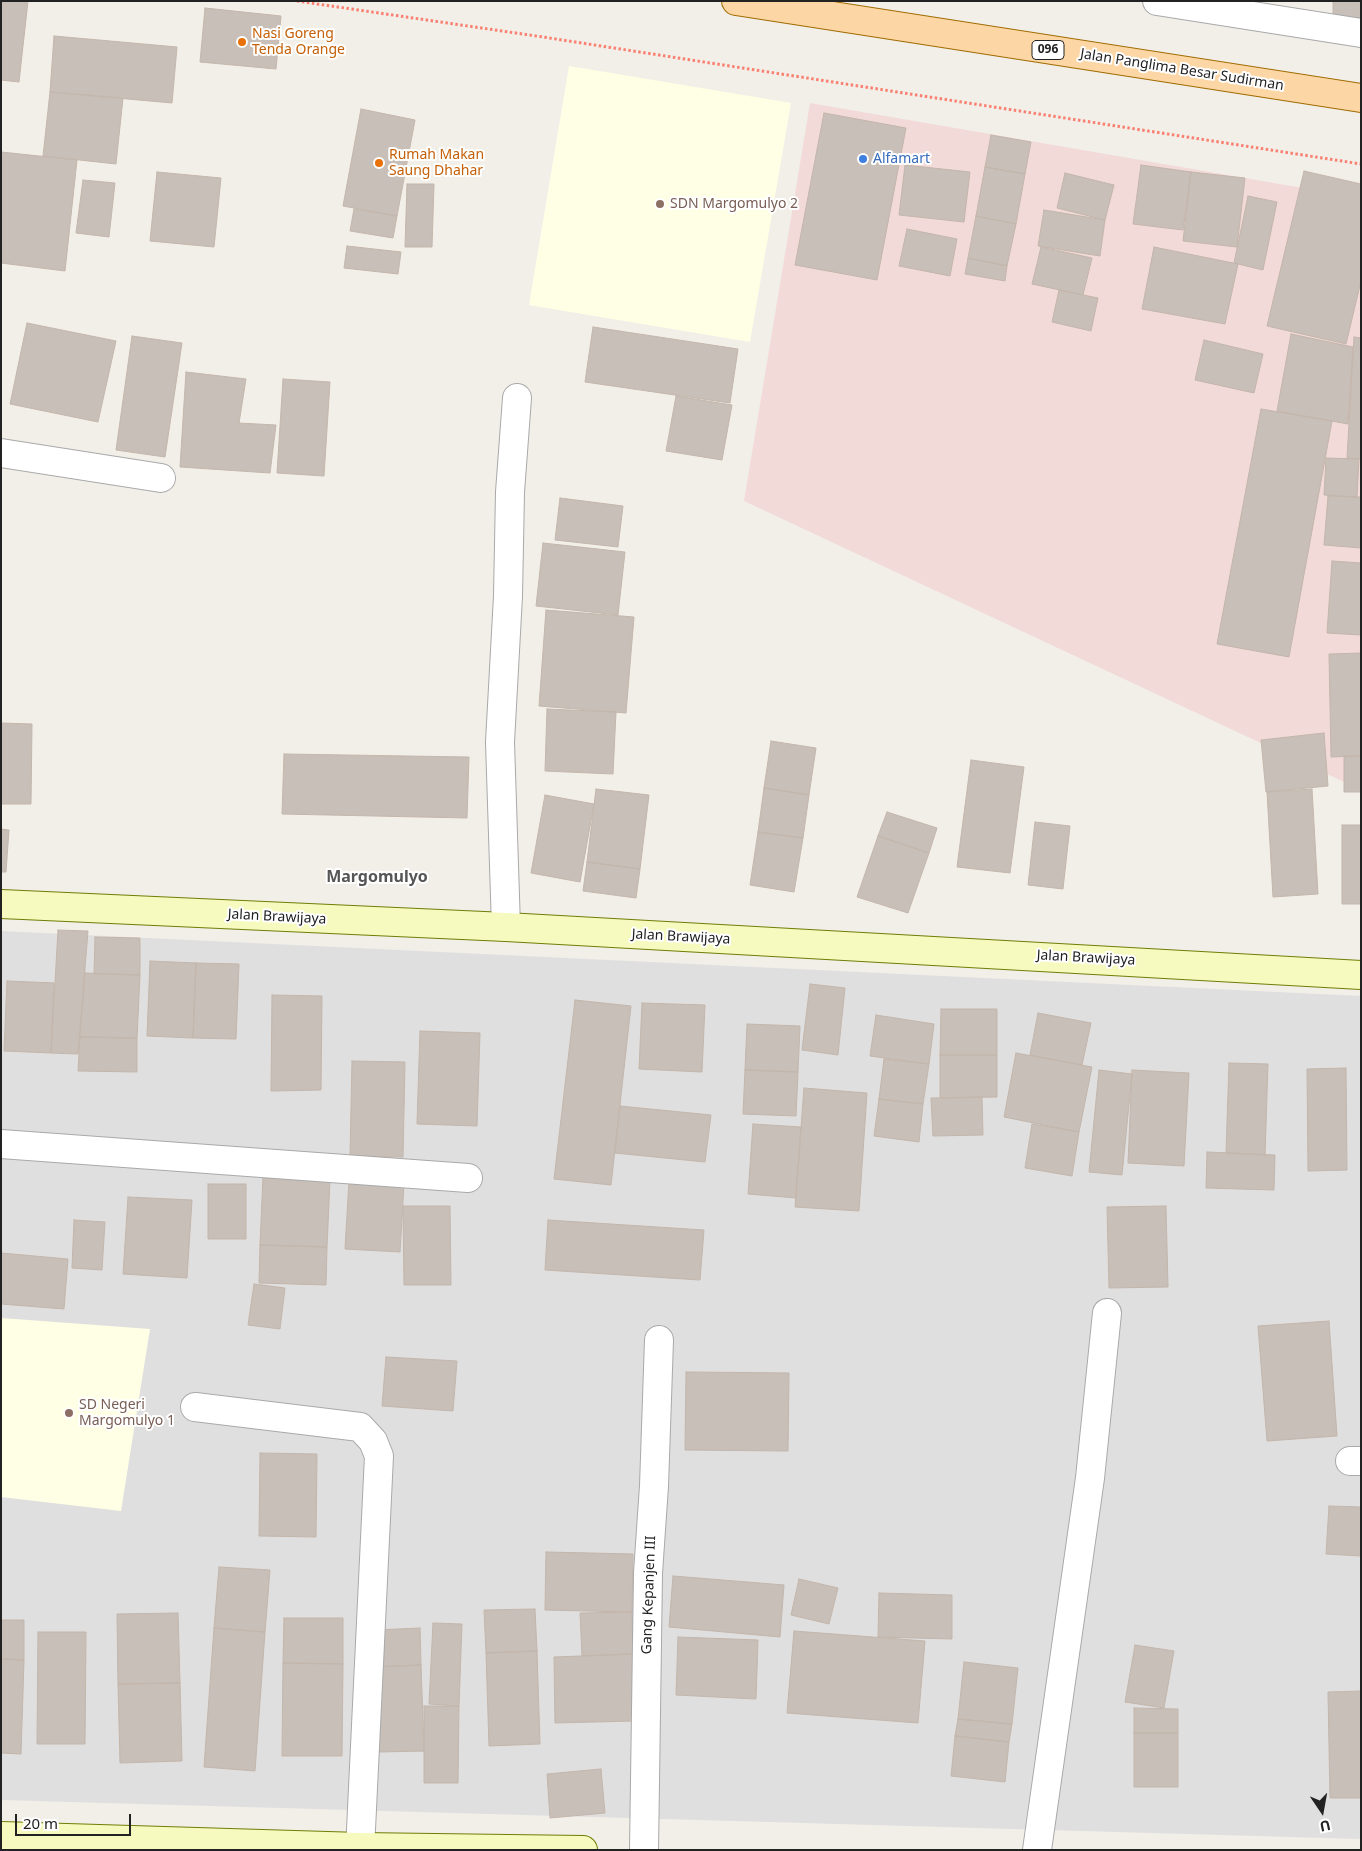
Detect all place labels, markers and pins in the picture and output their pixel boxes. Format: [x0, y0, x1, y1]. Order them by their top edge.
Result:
place label: Nasi Goreng Tenda Orange [252, 26, 345, 58]
marker: Nasi Goreng Tenda Orange [236, 36, 248, 48]
place label: Rumah Makan Saung Dhahar [389, 147, 484, 180]
place label: Alfamart [873, 151, 930, 167]
marker: Alfamart [857, 153, 869, 165]
marker: Rumah Makan Saung Dhahar [373, 157, 385, 169]
place label: SDN Margomulyo 2 [670, 196, 798, 212]
marker: SDN Margomulyo 2 [654, 198, 666, 210]
place label: SD Negeri Margomulyo 1 [79, 1397, 175, 1430]
marker: SD Negeri Margomulyo 1 [63, 1407, 75, 1419]

